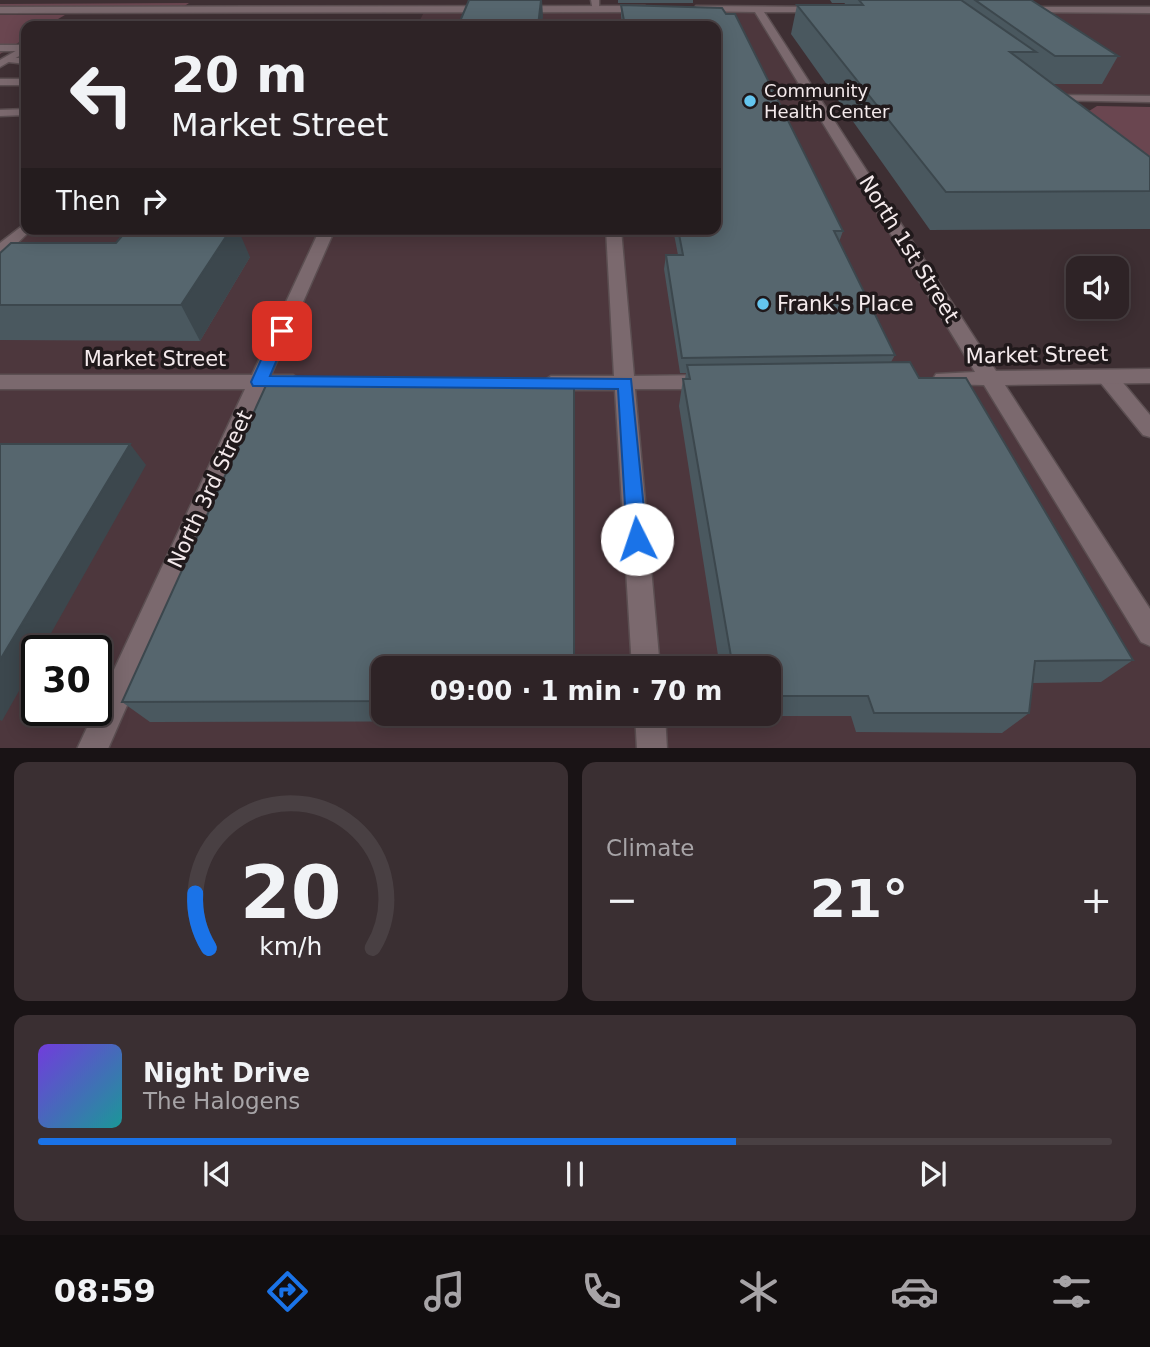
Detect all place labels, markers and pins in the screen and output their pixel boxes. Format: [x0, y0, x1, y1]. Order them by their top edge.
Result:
place label: Community Health Center [764, 80, 890, 122]
marker: Community Health Center [742, 93, 758, 109]
place label: Frank's Place [777, 292, 914, 316]
marker: Frank's Place [755, 296, 771, 312]
pin [252, 301, 312, 361]

